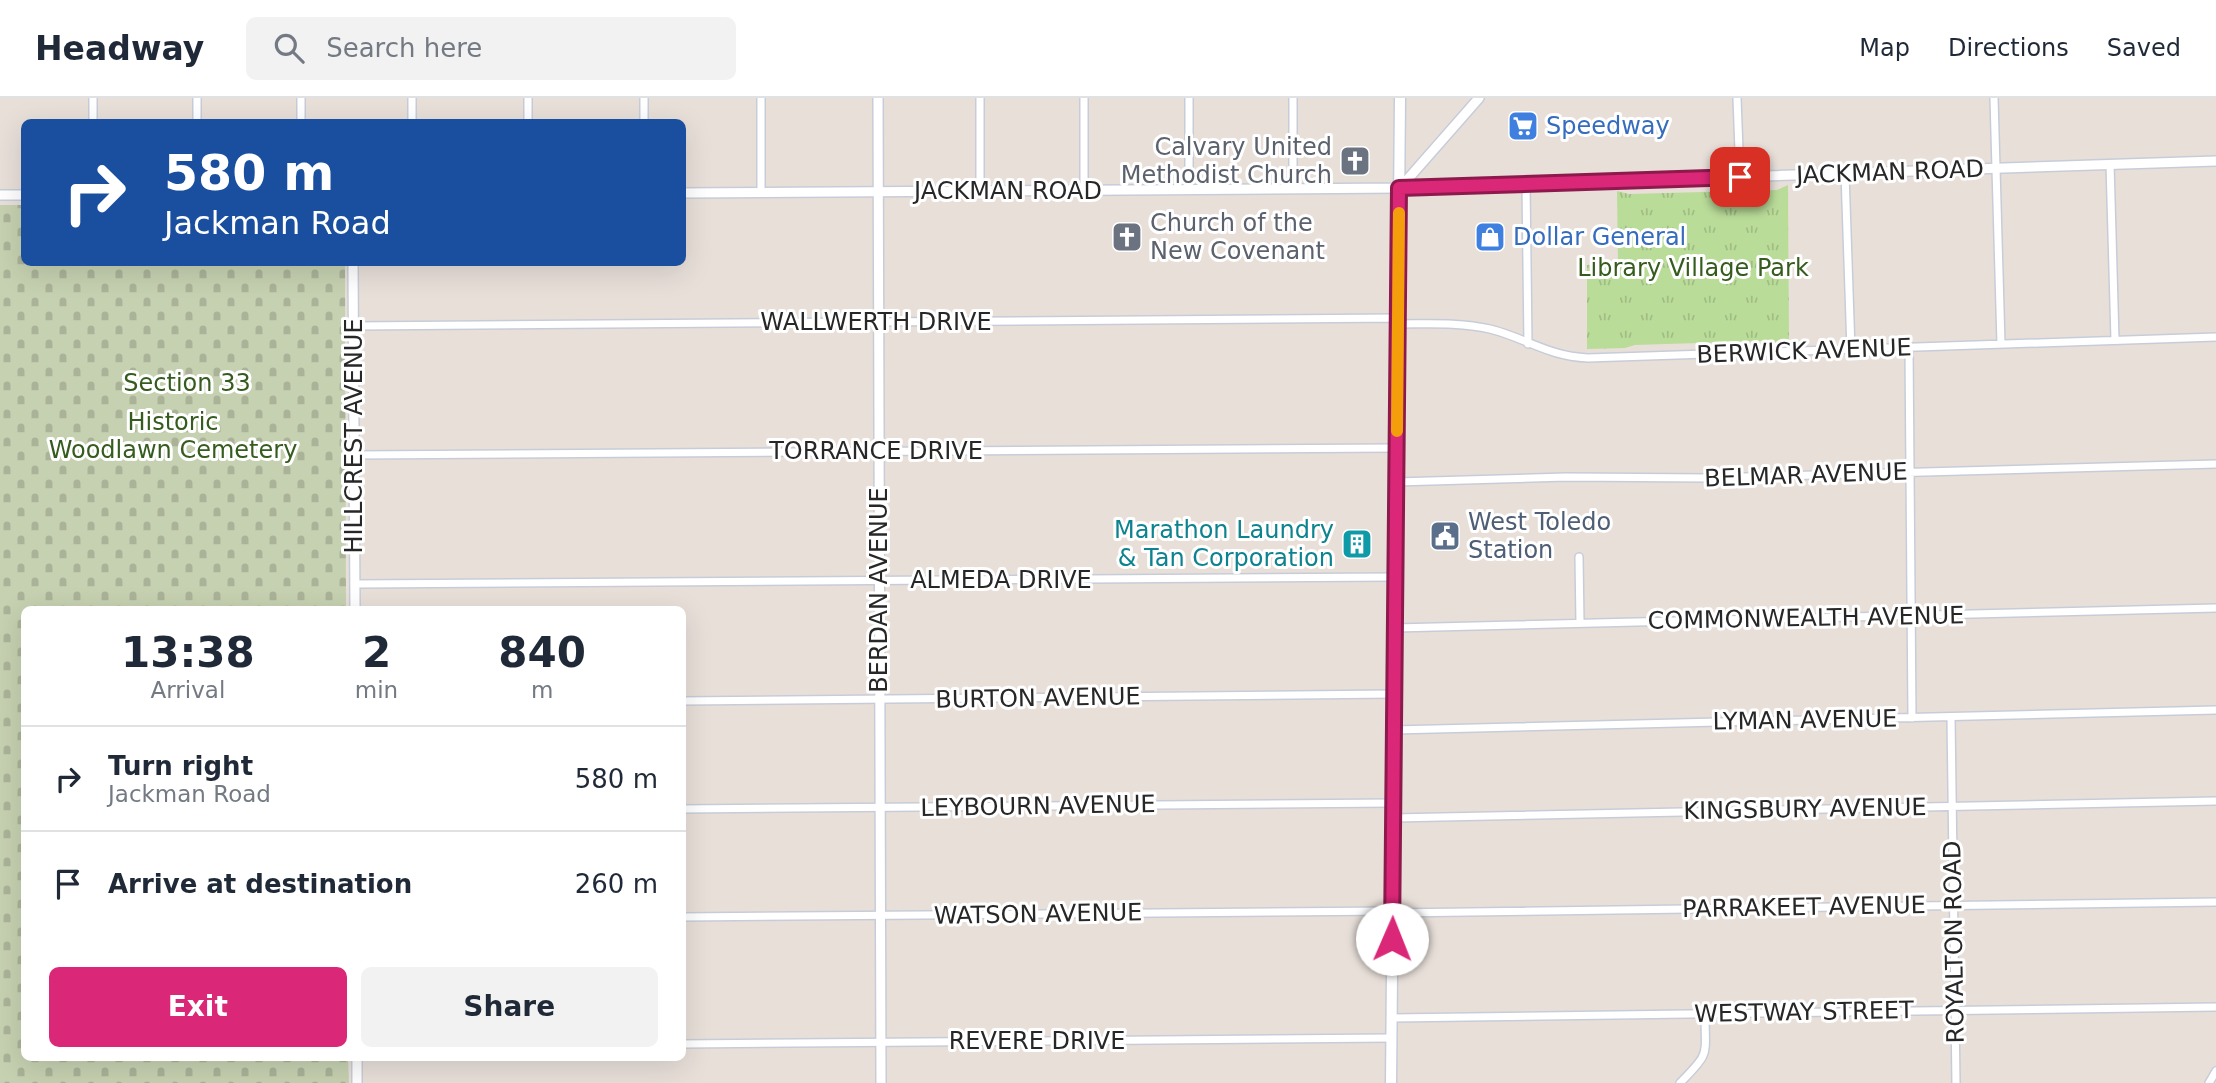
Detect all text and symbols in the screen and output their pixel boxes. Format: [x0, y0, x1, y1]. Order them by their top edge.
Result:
search box [246, 17, 736, 80]
text: Headway [35, 29, 204, 68]
icon: search [270, 29, 308, 67]
text: Search here [326, 33, 482, 63]
text: Map [1859, 34, 1910, 62]
text: Directions [1948, 34, 2069, 62]
text: Saved [2107, 34, 2181, 62]
supermarket icon: Speedway [1506, 109, 1540, 143]
place label: Speedway [1546, 112, 1670, 140]
place label: Calvary United Methodist Church [1121, 133, 1332, 189]
church icon: Calvary United Methodist Church [1338, 144, 1372, 178]
text: 580 m [164, 145, 334, 202]
icon: right [49, 147, 140, 238]
pin [1710, 147, 1770, 207]
street label: JACKMAN ROAD [1794, 155, 1984, 189]
icon: arrive [1721, 158, 1759, 196]
street label: JACKMAN ROAD [912, 177, 1102, 205]
text: Jackman Road [164, 204, 391, 242]
place label: Church of the New Covenant [1150, 209, 1325, 265]
church icon: Church of the New Covenant [1110, 220, 1144, 254]
shop icon: Dollar General [1473, 220, 1507, 254]
place label: Dollar General [1513, 223, 1686, 251]
park label: Library Village Park [1577, 254, 1809, 282]
street label: WALLWERTH DRIVE [760, 308, 992, 336]
street label: HILLCREST AVENUE [340, 318, 368, 554]
street label: BERWICK AVENUE [1696, 333, 1912, 369]
park label: Section 33 [123, 369, 251, 397]
park label: Historic Woodlawn Cemetery [49, 408, 297, 464]
street label: TORRANCE DRIVE [768, 437, 983, 465]
street label: BELMAR AVENUE [1704, 457, 1908, 493]
street label: BERDAN AVENUE [865, 487, 893, 693]
place label: West Toledo Station [1468, 508, 1611, 564]
place label: Marathon Laundry & Tan Corporation [1114, 516, 1334, 572]
public building icon: West Toledo Station [1428, 519, 1462, 553]
building icon: Marathon Laundry & Tan Corporation [1340, 527, 1374, 561]
street label: ALMEDA DRIVE [910, 566, 1092, 594]
street label: COMMONWEALTH AVENUE [1647, 601, 1965, 635]
text: 13:38 [121, 628, 255, 677]
text: 2 [362, 628, 391, 677]
text: 840 [498, 628, 586, 677]
text: Arrival [151, 677, 225, 703]
text: min [355, 677, 398, 703]
text: m [531, 677, 553, 703]
street label: BURTON AVENUE [935, 682, 1141, 714]
street label: LYMAN AVENUE [1712, 704, 1898, 736]
text: Turn right [108, 751, 253, 781]
icon: right [49, 760, 87, 798]
text: 580 m [575, 764, 658, 794]
text: Jackman Road [108, 781, 271, 807]
street label: LEYBOURN AVENUE [920, 790, 1156, 822]
street label: KINGSBURY AVENUE [1683, 793, 1927, 825]
street label: ROYALTON ROAD [1938, 840, 1970, 1044]
icon: arrive [49, 865, 87, 903]
text: Arrive at destination [108, 869, 412, 899]
text: 260 m [575, 869, 658, 899]
street label: PARRAKEET AVENUE [1682, 891, 1926, 923]
street label: WATSON AVENUE [934, 898, 1142, 930]
position arrow [1355, 902, 1429, 976]
button: Exit [49, 967, 347, 1047]
button: Share [361, 967, 658, 1047]
street label: WESTWAY STREET [1694, 996, 1914, 1028]
street label: REVERE DRIVE [949, 1027, 1125, 1055]

